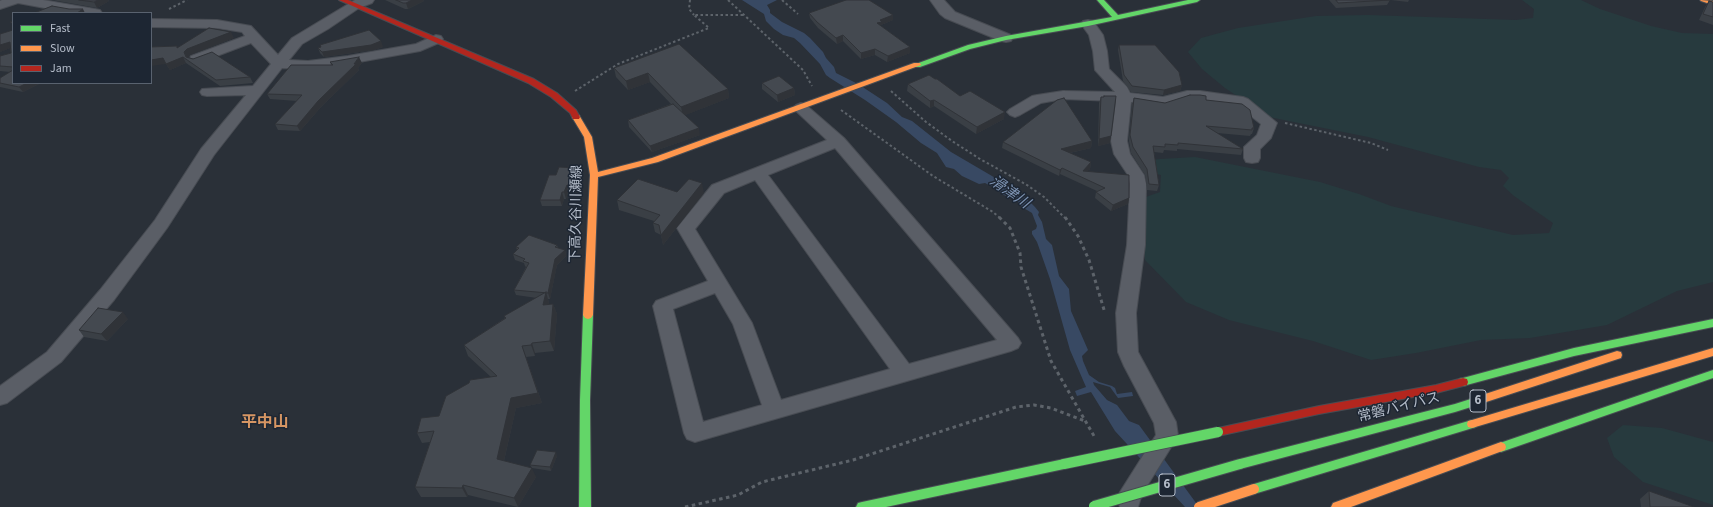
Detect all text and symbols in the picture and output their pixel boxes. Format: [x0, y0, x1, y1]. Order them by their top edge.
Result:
legend [12, 12, 152, 84]
text: Fast [50, 20, 70, 37]
text: Slow [50, 40, 75, 57]
text: Jam [50, 60, 72, 77]
street label: 下高久谷川瀬線 [568, 165, 586, 263]
water label: 滑津川 [985, 173, 1033, 213]
street label: 常磐バイパス [1356, 390, 1442, 426]
road number: 6 [1470, 390, 1486, 412]
district label: 平中山 [241, 413, 289, 433]
road number: 6 [1159, 474, 1175, 496]

